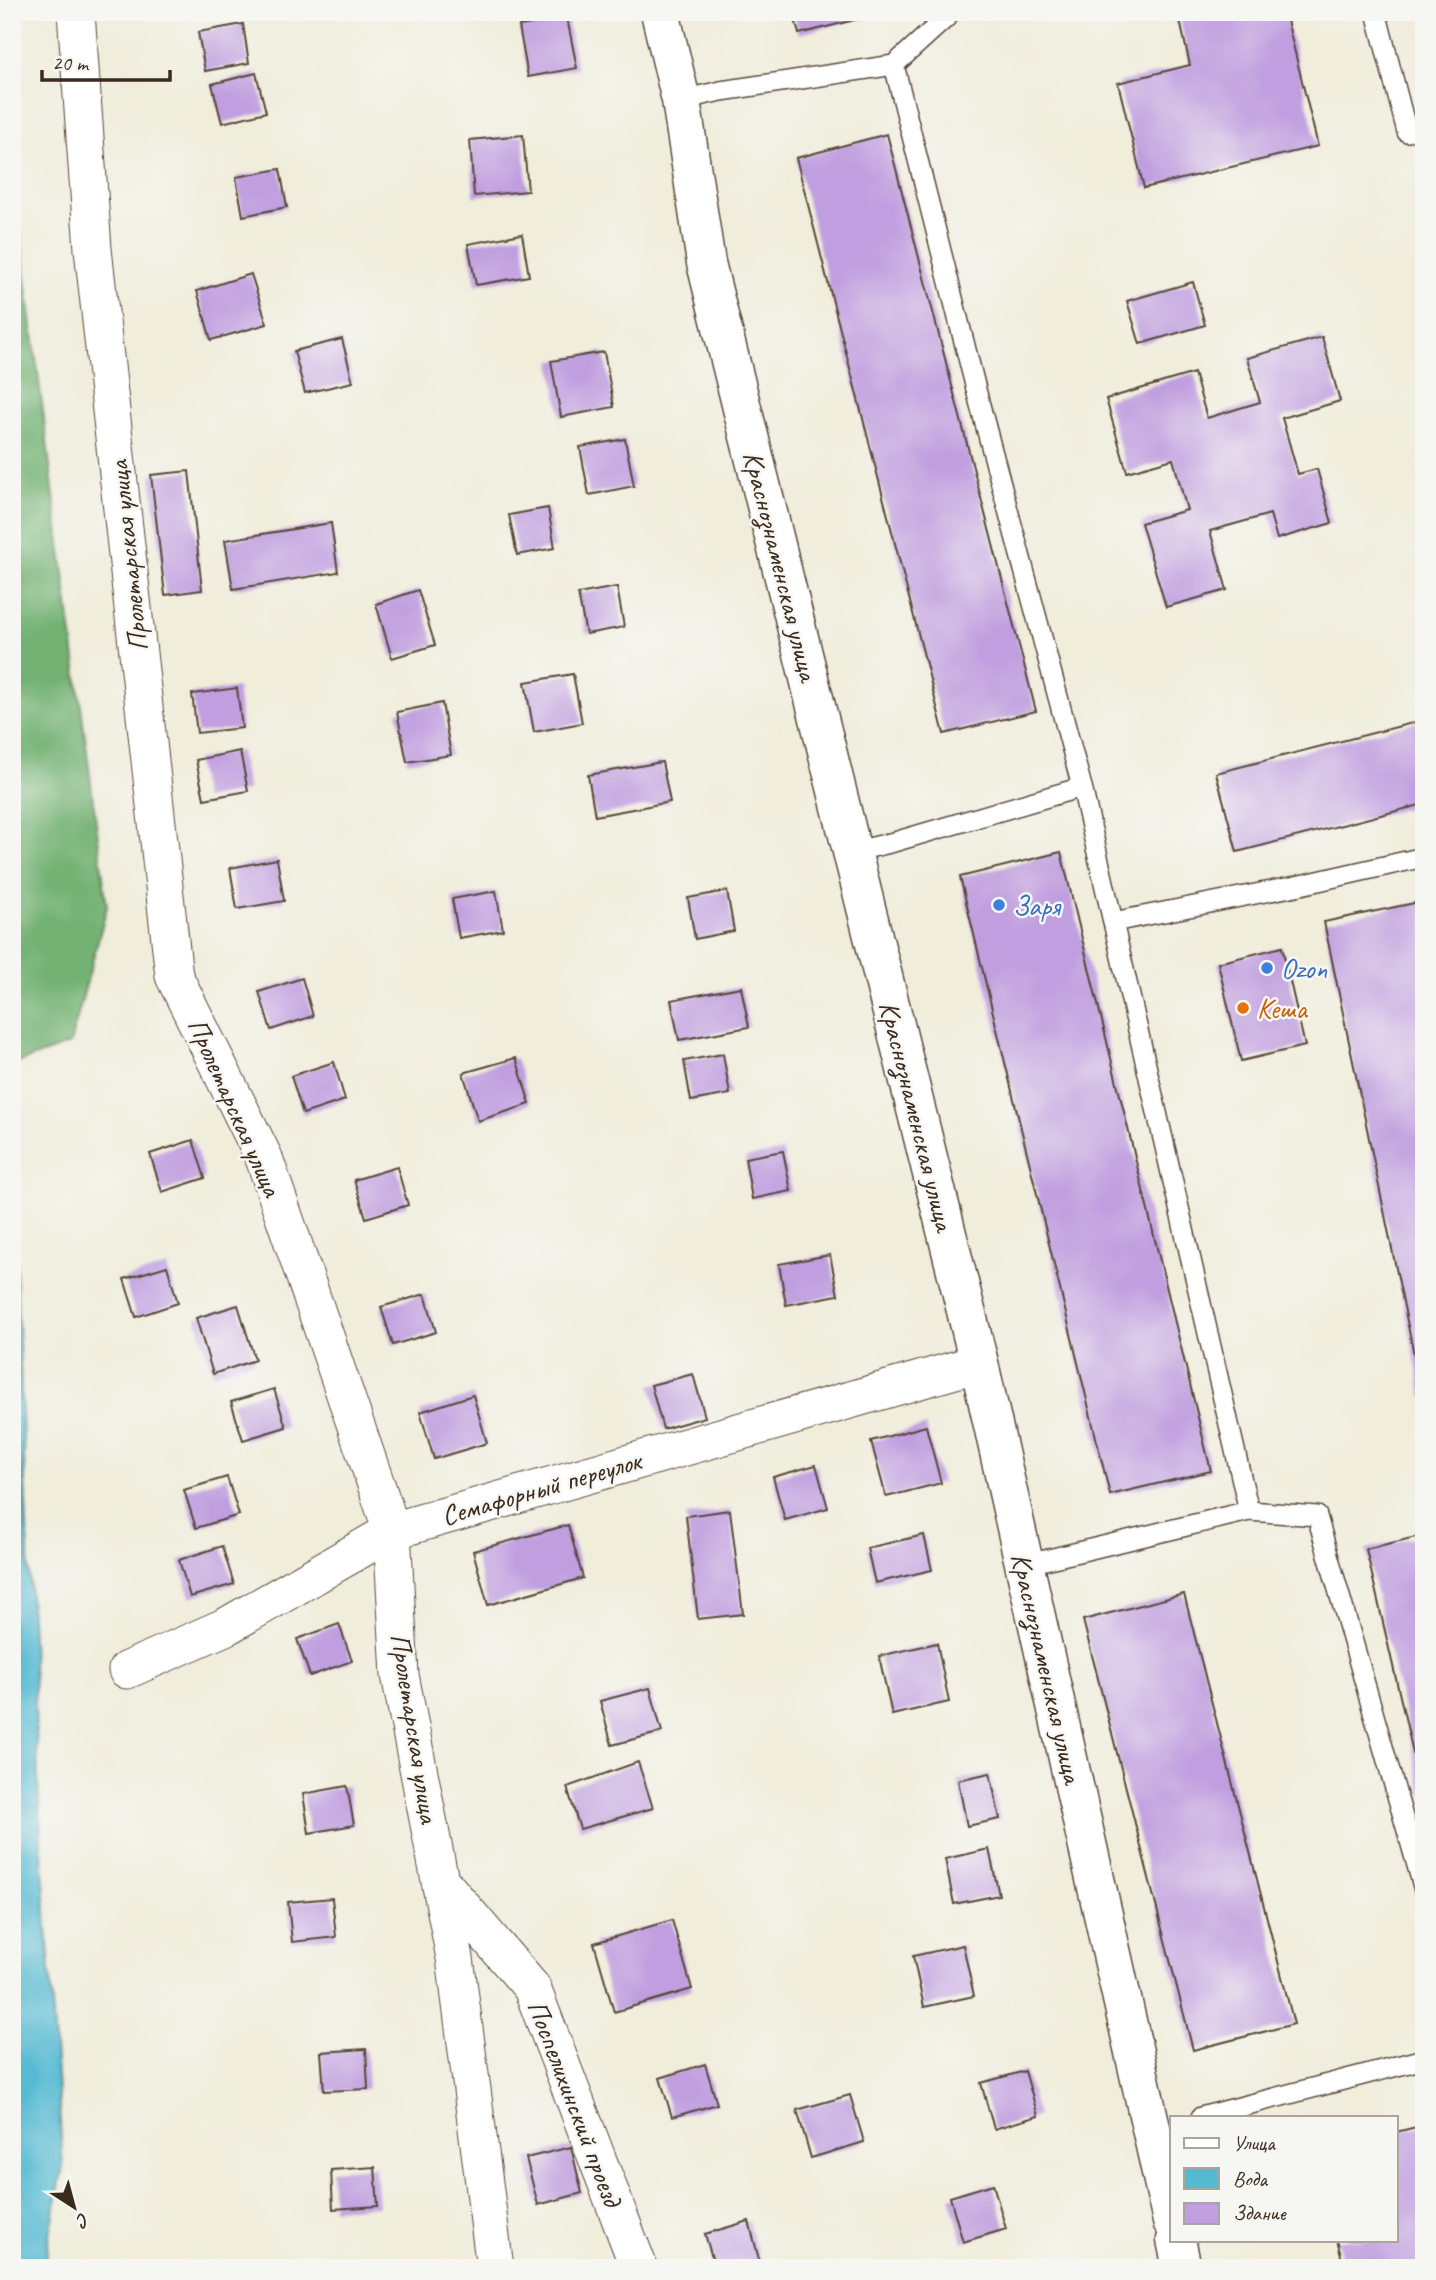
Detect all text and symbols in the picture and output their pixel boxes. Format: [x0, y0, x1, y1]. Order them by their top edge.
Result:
scale bar [42, 38, 170, 82]
text: 20 m [52, 50, 90, 76]
street label: Краснознаменская улица [735, 448, 827, 687]
street label: Пролетарская улица [100, 457, 155, 653]
place label: Заря [1013, 888, 1062, 923]
marker: Заря [991, 897, 1007, 913]
place label: Ozon [1281, 951, 1327, 986]
marker: Ozon [1259, 960, 1275, 976]
place label: Кеша [1257, 991, 1308, 1026]
street label: Краснознаменская улица [871, 998, 963, 1237]
marker: Кеша [1235, 1000, 1251, 1016]
street label: Пролетарская улица [180, 1012, 291, 1203]
street label: Семафорный переулок [437, 1442, 647, 1533]
street label: Краснознаменская улица [1003, 1549, 1091, 1789]
street label: Пролетарская улица [383, 1631, 448, 1827]
street label: Поспелихинский проезд [520, 1995, 631, 2214]
legend [1170, 2116, 1398, 2242]
text: Улица [1233, 2130, 1276, 2156]
text: Вода [1233, 2166, 1269, 2192]
north arrow [38, 2172, 108, 2242]
text: Здание [1233, 2200, 1287, 2226]
text: С [70, 2207, 94, 2234]

